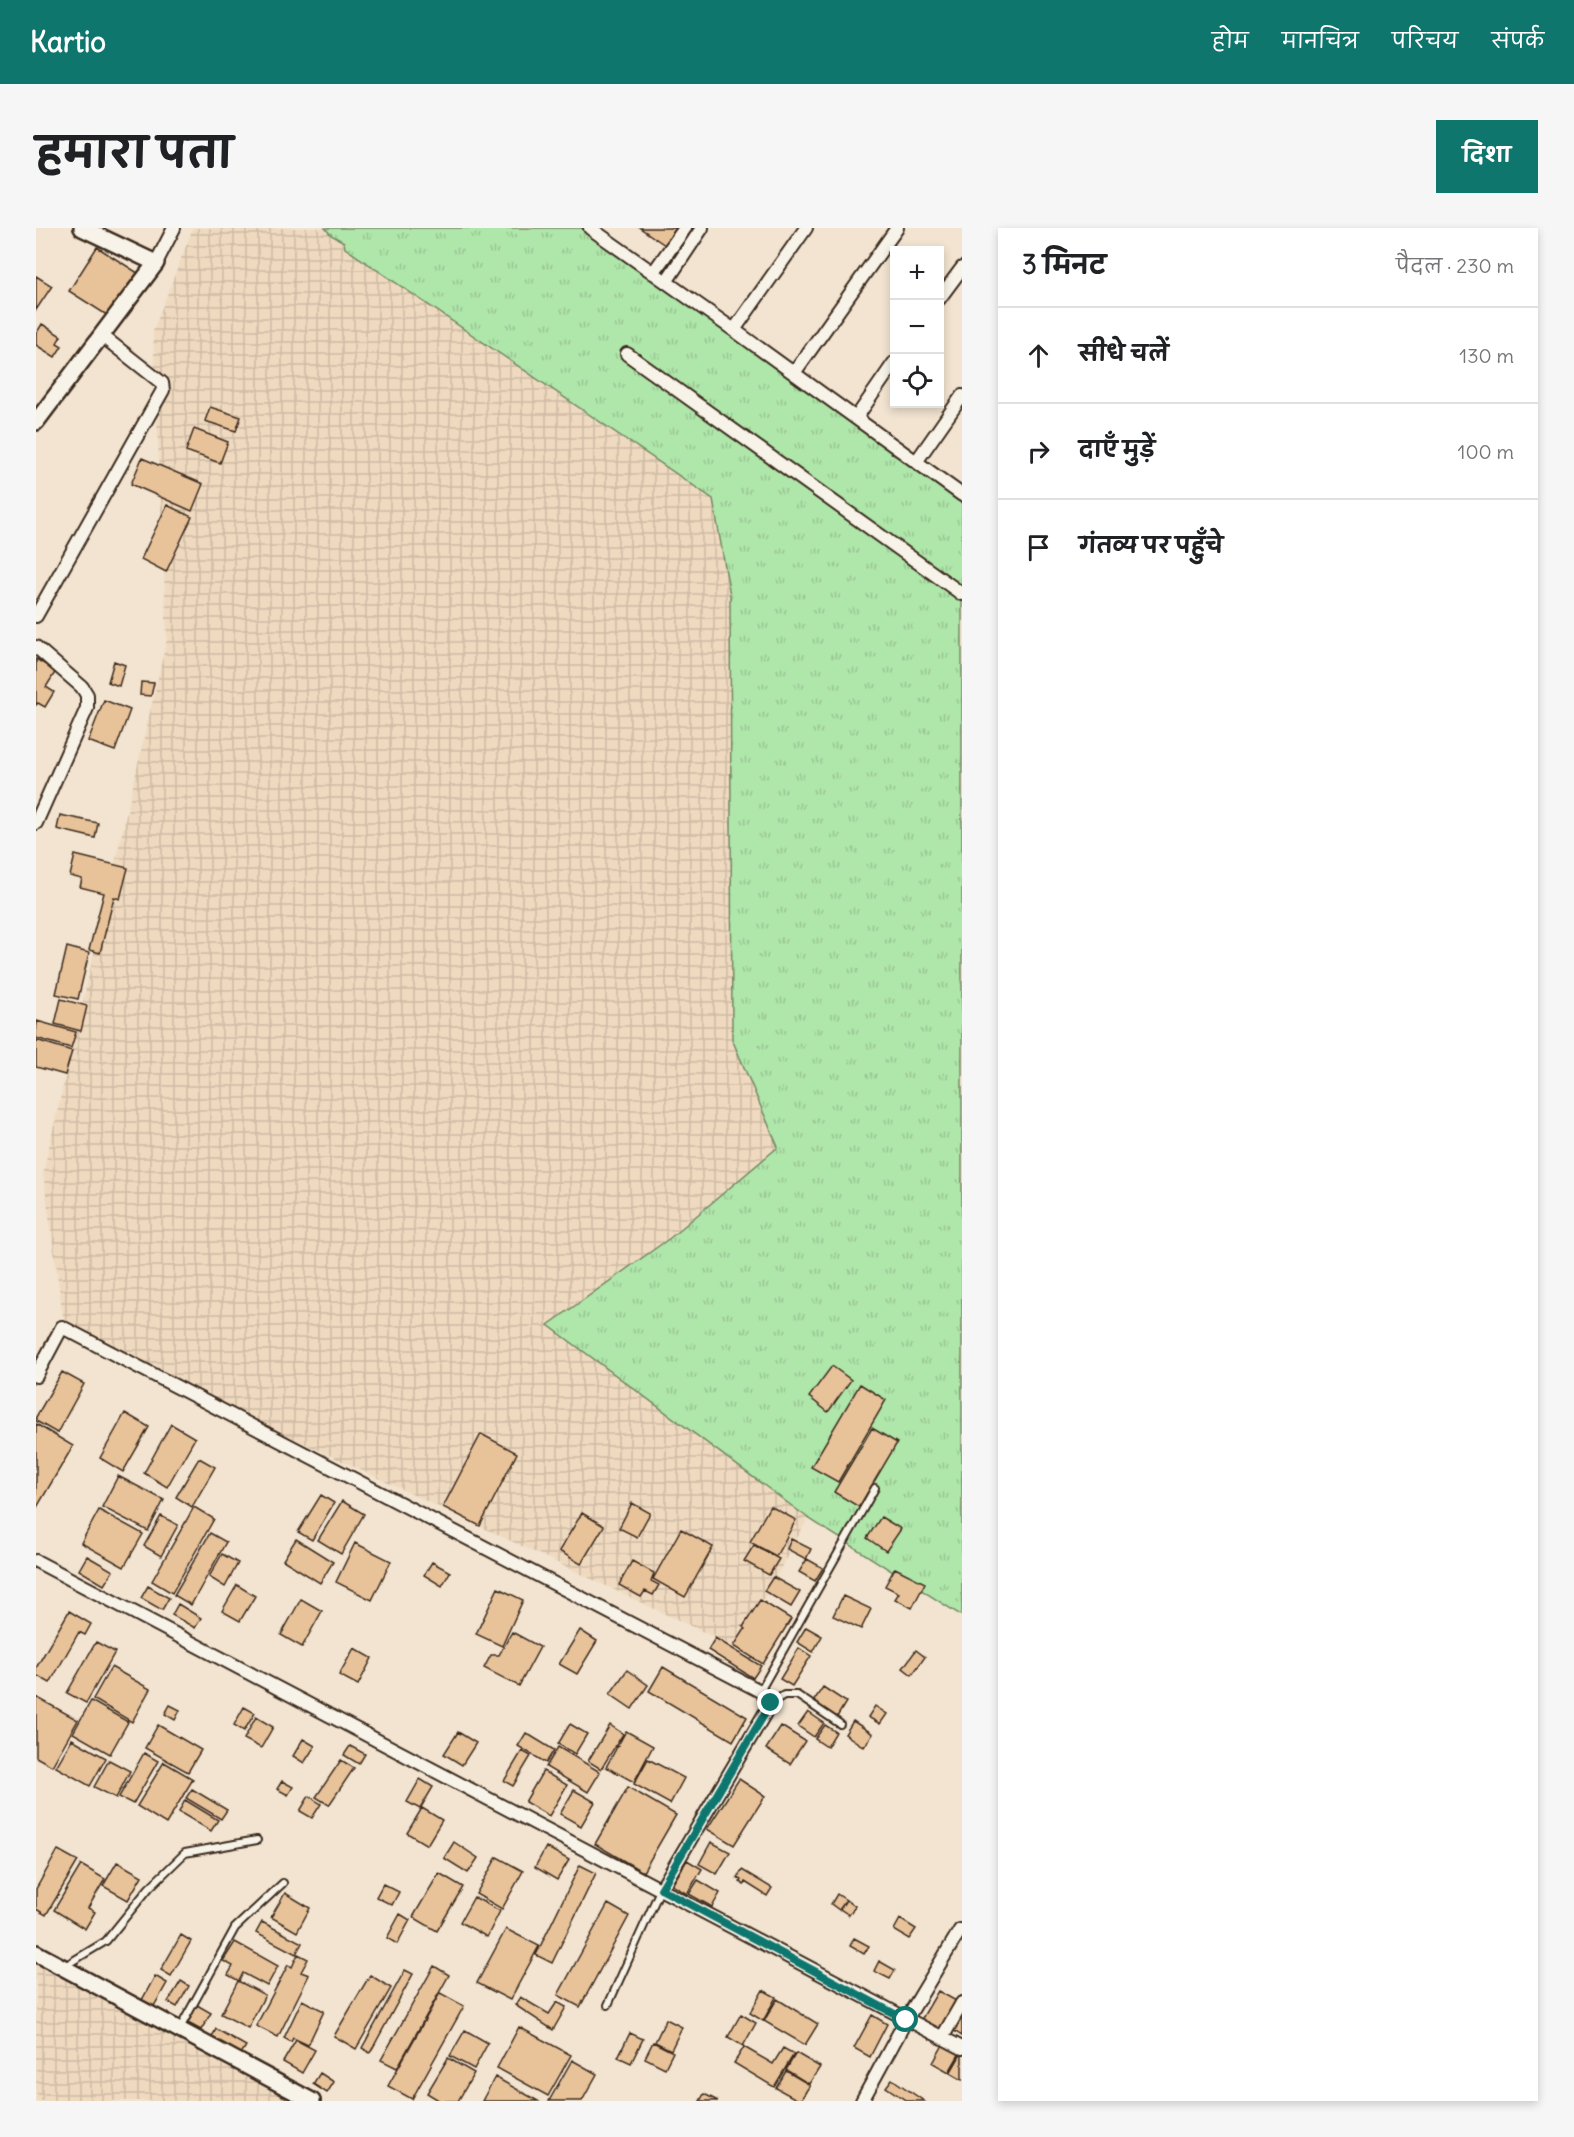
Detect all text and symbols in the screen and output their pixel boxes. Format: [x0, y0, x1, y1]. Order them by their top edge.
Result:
text: Kartio [30, 24, 106, 60]
text: होम [1212, 27, 1249, 54]
text: मानचित्र [1282, 27, 1359, 54]
text: परिचय [1392, 27, 1458, 54]
text: संपर्क [1491, 27, 1544, 54]
button: दिशा [1436, 120, 1538, 193]
text: हमारा पता [36, 126, 233, 178]
map controls [890, 246, 944, 408]
button: + [890, 246, 944, 300]
text: 3 मिनट [1022, 248, 1106, 281]
text: पैदल · 230 m [1396, 253, 1514, 278]
button: − [890, 300, 944, 354]
icon: ahead [1022, 339, 1055, 372]
text: सीधे चलें [1079, 339, 1169, 367]
text: 130 m [1459, 343, 1514, 368]
button: locate [890, 354, 944, 408]
icon: right [1022, 435, 1055, 468]
text: दाएँ मुड़ें [1079, 435, 1155, 463]
text: 100 m [1457, 439, 1514, 464]
icon: arrive [1022, 531, 1055, 564]
text: गंतव्य पर पहुँचे [1079, 531, 1223, 559]
route end [757, 1689, 783, 1715]
route start [892, 2006, 918, 2032]

